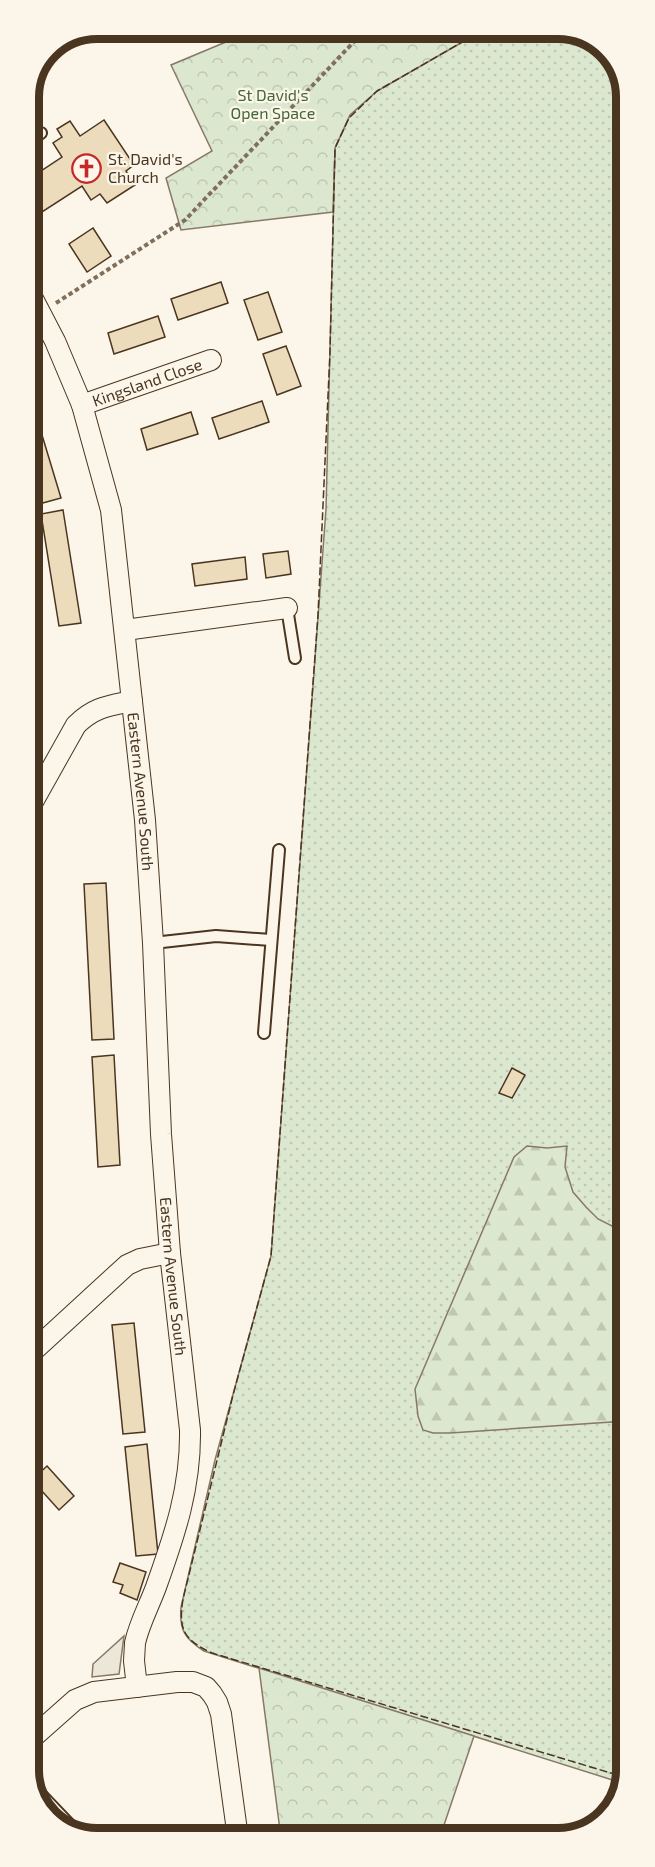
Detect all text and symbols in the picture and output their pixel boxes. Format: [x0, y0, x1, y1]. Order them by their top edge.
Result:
park label: St David's Open Space [231, 85, 315, 122]
place label: St. David's Church [108, 149, 183, 186]
church icon: St. David's Church [71, 152, 103, 184]
street label: Kingsland Close [89, 354, 204, 410]
street label: Eastern Avenue South [124, 711, 158, 872]
street label: Eastern Avenue South [157, 1196, 192, 1357]

